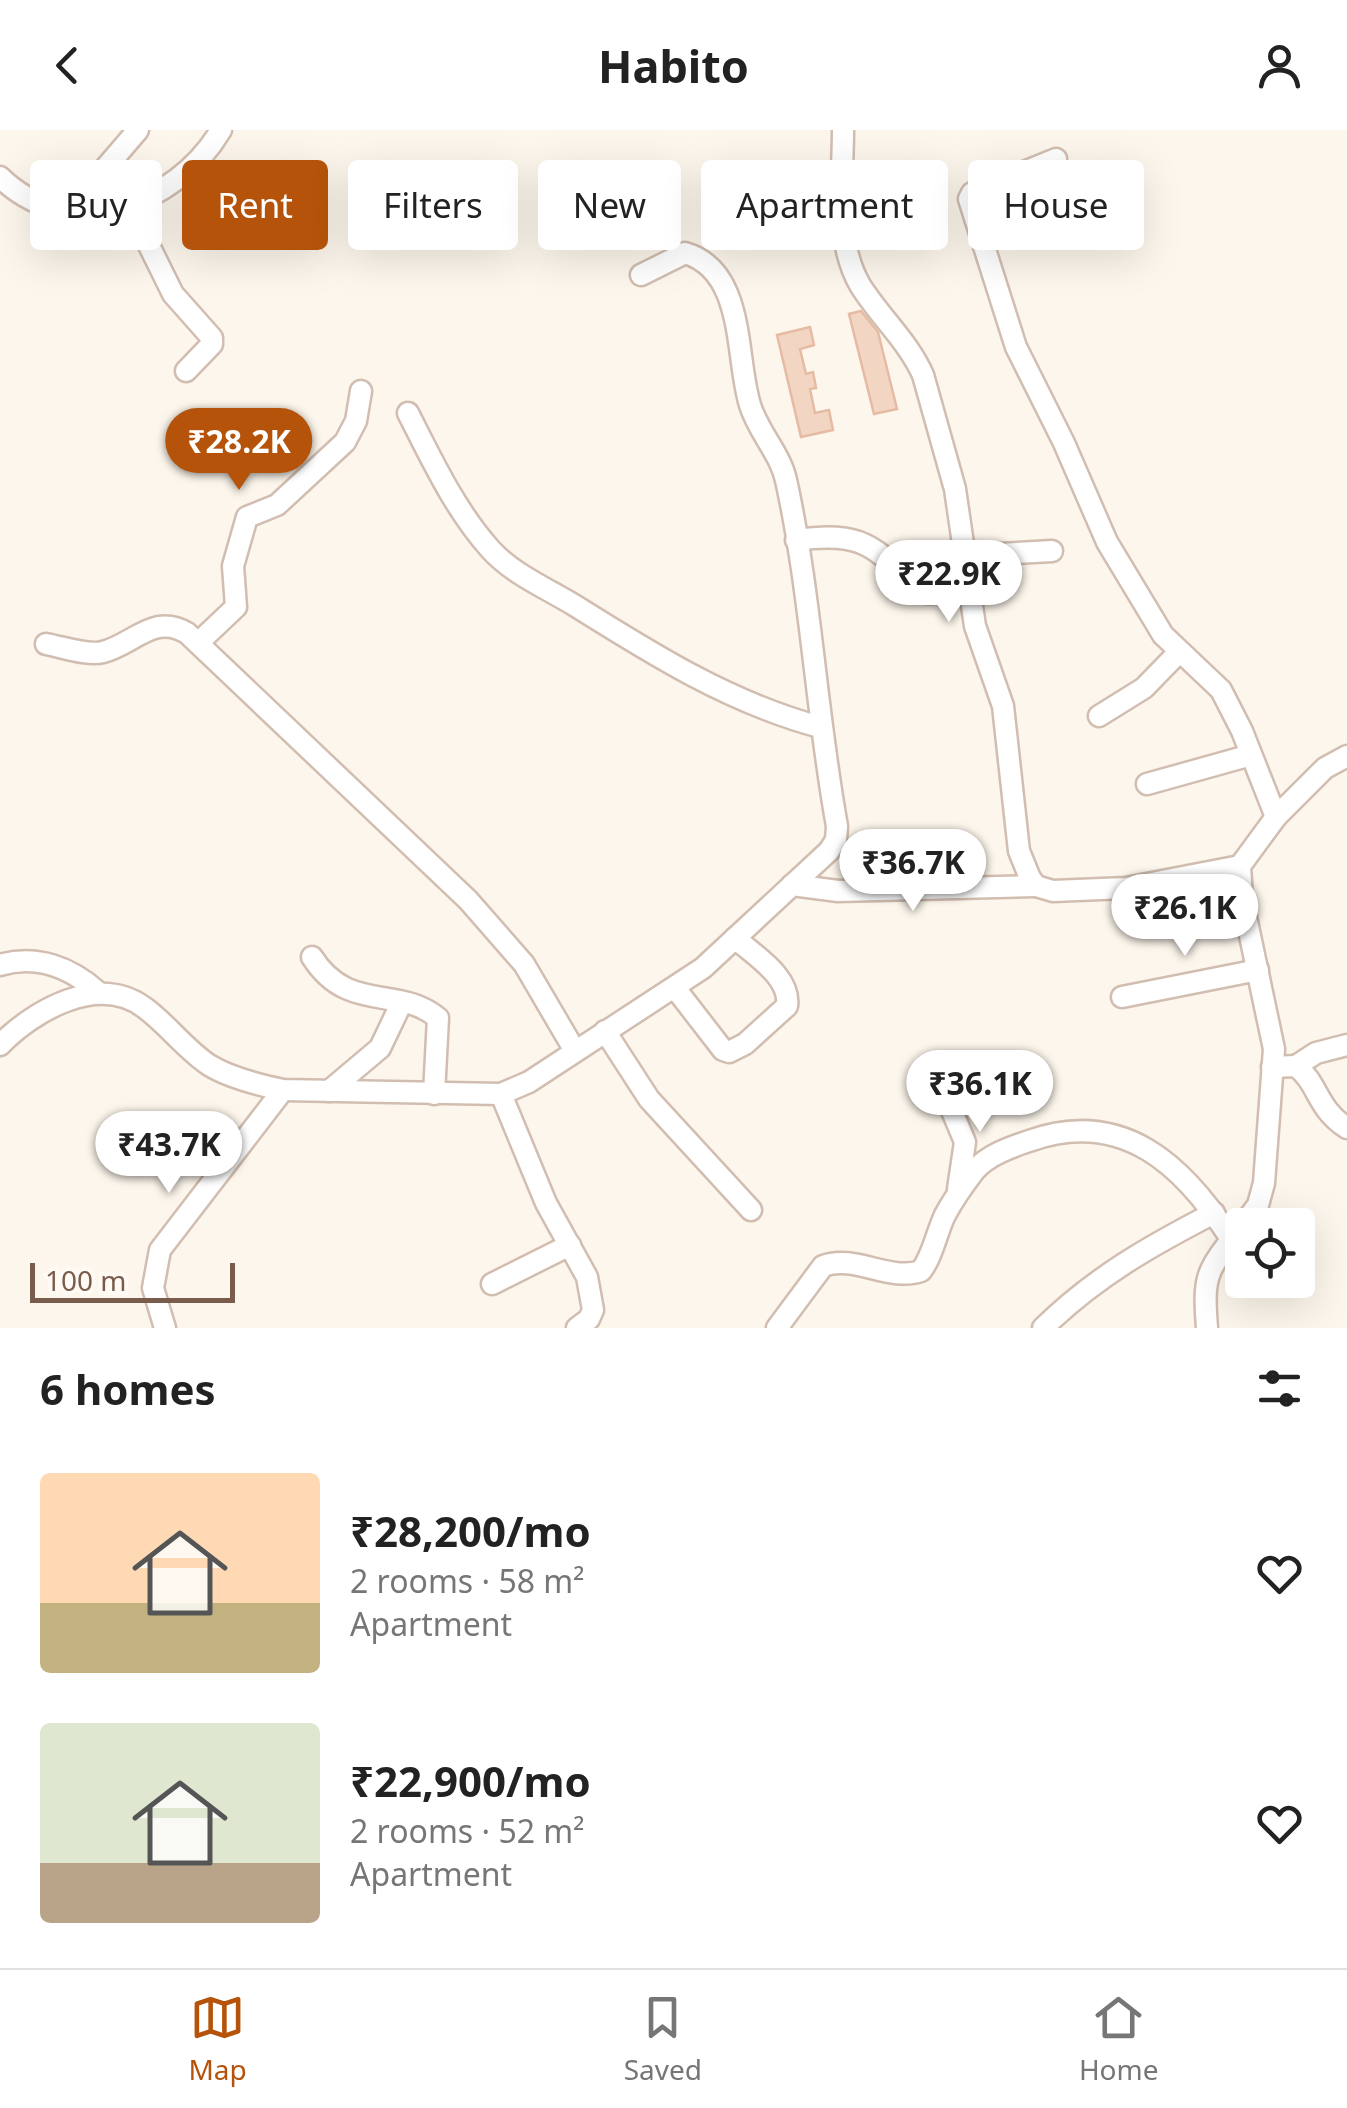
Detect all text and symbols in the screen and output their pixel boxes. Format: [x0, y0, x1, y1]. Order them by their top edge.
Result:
text: Habito [598, 35, 749, 96]
icon: back [40, 38, 95, 93]
icon: person [1252, 38, 1307, 93]
chip: Buy [30, 160, 162, 250]
chip: Rent [182, 160, 328, 250]
chip: Filters [348, 160, 518, 250]
chip: New [538, 160, 681, 250]
chip: Apartment [701, 160, 948, 250]
chip: House [968, 160, 1144, 250]
pin: ₹28.2K [158, 408, 320, 493]
text: ₹28.2K [187, 419, 291, 462]
pin: ₹22.9K [868, 540, 1030, 625]
text: ₹22.9K [897, 551, 1001, 594]
pin: ₹36.7K [832, 829, 994, 914]
text: ₹36.7K [861, 840, 965, 883]
pin: ₹26.1K [1104, 874, 1266, 959]
text: ₹26.1K [1133, 885, 1237, 928]
pin: ₹36.1K [899, 1050, 1061, 1135]
text: ₹36.1K [928, 1061, 1032, 1104]
pin: ₹43.7K [88, 1111, 250, 1196]
text: ₹43.7K [117, 1122, 221, 1165]
map controls [1225, 1208, 1315, 1298]
button: locate [1225, 1208, 1315, 1298]
scale bar [30, 1258, 235, 1302]
text: 100 m [45, 1261, 127, 1299]
text: 6 homes [40, 1360, 216, 1417]
icon: filters [1252, 1361, 1307, 1416]
text: ₹28,200/mo [350, 1502, 591, 1559]
icon: home [120, 1513, 240, 1633]
icon: heart [1252, 1546, 1307, 1601]
text: 2 rooms · 58 m² [350, 1559, 584, 1602]
text: Apartment [350, 1602, 512, 1645]
text: ₹22,900/mo [350, 1752, 591, 1809]
icon: home [120, 1763, 240, 1883]
icon: heart [1252, 1796, 1307, 1851]
text: 2 rooms · 52 m² [350, 1809, 584, 1852]
text: Apartment [350, 1852, 512, 1895]
tab: Map [188, 1990, 247, 2088]
tab: Saved [624, 1990, 702, 2088]
tab: Home [1079, 1990, 1159, 2088]

